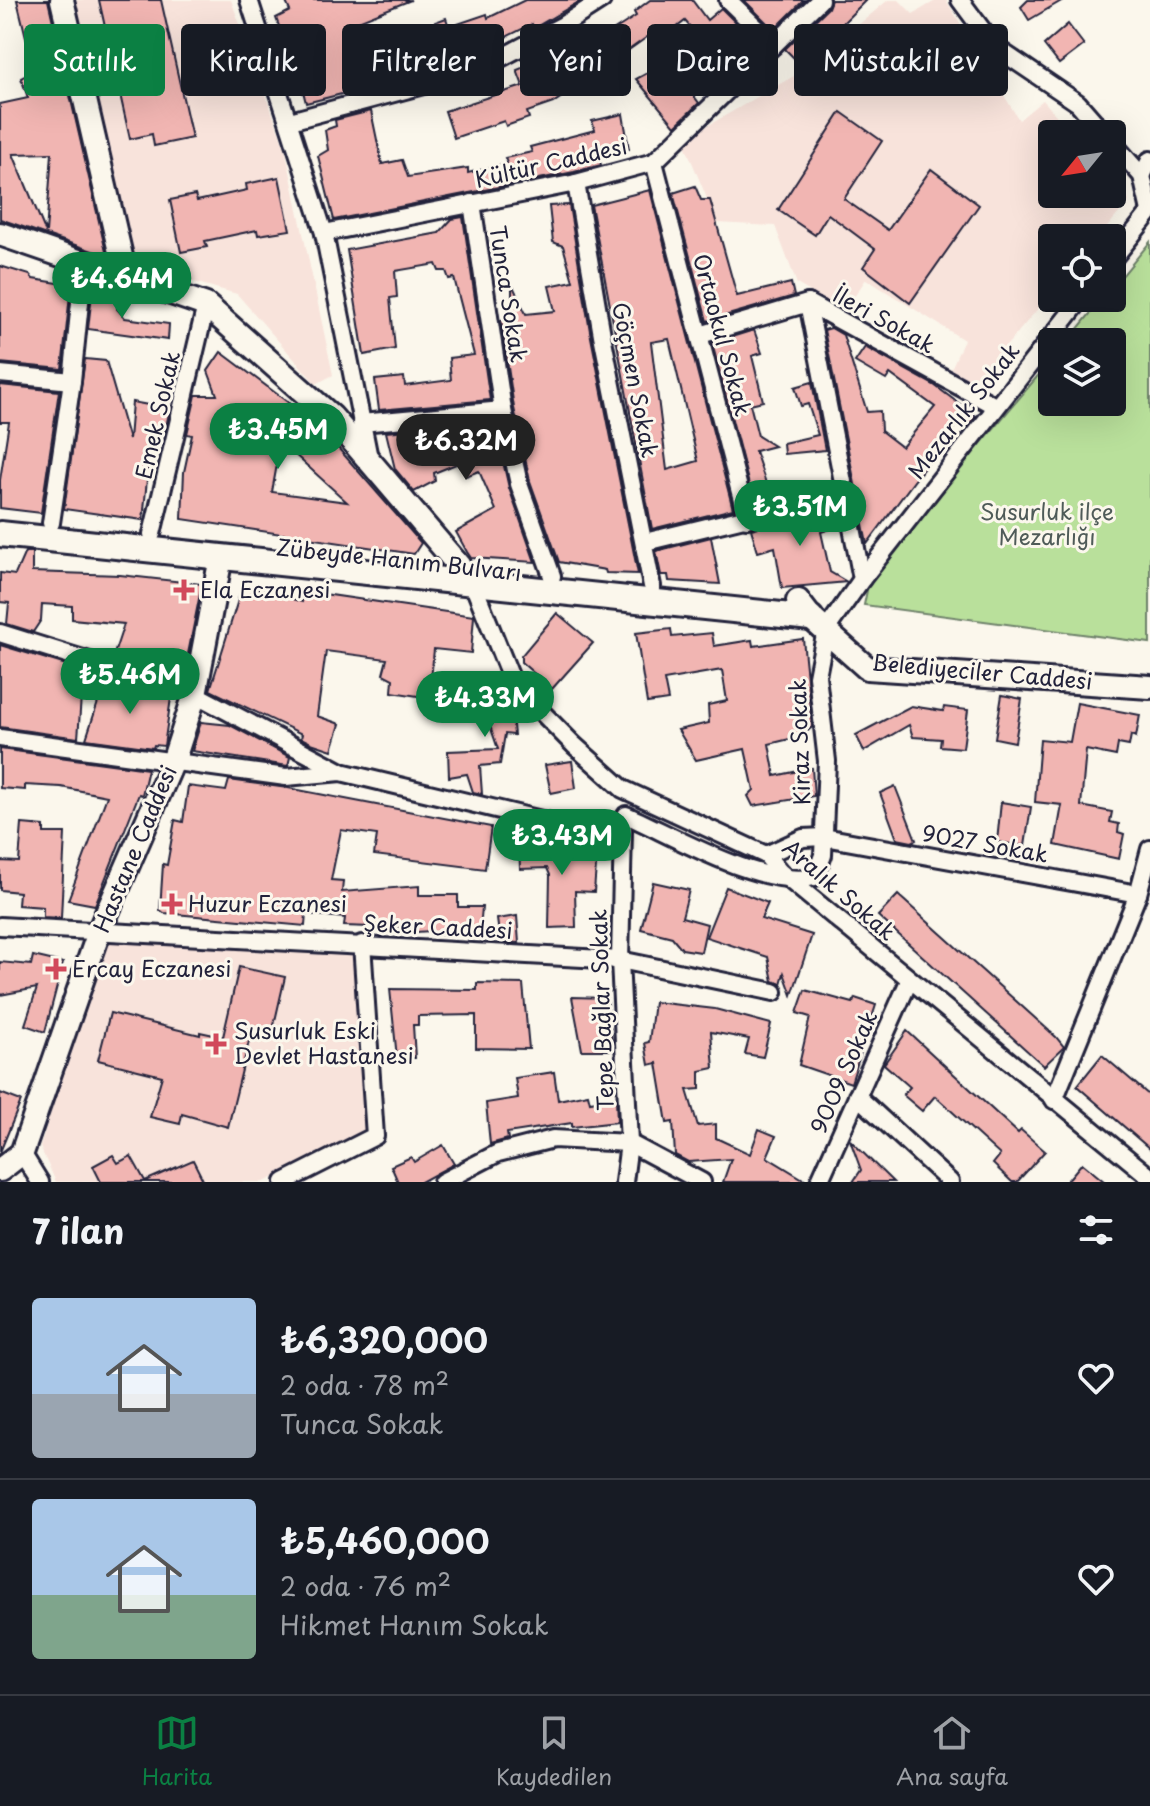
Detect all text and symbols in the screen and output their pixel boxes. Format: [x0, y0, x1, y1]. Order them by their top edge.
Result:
chip: Satılık [24, 24, 165, 96]
chip: Kiralık [181, 24, 326, 96]
chip: Filtreler [342, 24, 504, 96]
chip: Yeni [520, 24, 631, 96]
chip: Daire [647, 24, 778, 96]
chip: Müstakil ev [794, 24, 1008, 96]
north arrow [1038, 120, 1126, 208]
map controls [1038, 120, 1126, 416]
street label: Kültür Caddesi [471, 128, 630, 195]
street label: Tunca Sokak [482, 223, 537, 365]
button: locate [1038, 224, 1126, 312]
street label: Ortaokul Sokak [686, 250, 761, 420]
pin: ₺4.64M [57, 252, 187, 320]
text: ₺4.64M [70, 258, 174, 297]
street label: İleri Sokak [828, 277, 942, 361]
street label: Göçmen Sokak [605, 299, 668, 461]
button: layers [1038, 328, 1126, 416]
street label: Mezarlık Sokak [899, 335, 1027, 485]
street label: Emek Sokak [126, 347, 187, 482]
pin: ₺3.45M [213, 403, 343, 471]
text: ₺3.45M [228, 409, 328, 448]
pin: ₺6.32M [401, 414, 531, 482]
text: ₺6.32M [414, 420, 518, 459]
pin: ₺3.51M [735, 480, 865, 548]
text: ₺3.51M [752, 486, 848, 525]
park label: Susurluk ilçe Mezarlığı [980, 494, 1114, 552]
street label: Zübeyde Hanım Bulvarı [275, 529, 523, 588]
place label: Ela Eczanesi [200, 572, 330, 605]
marker: Ela Eczanesi [175, 581, 193, 599]
street label: Belediyeciler Caddesi [870, 644, 1094, 697]
pin: ₺5.46M [65, 648, 195, 716]
text: ₺5.46M [79, 654, 181, 693]
pin: ₺4.33M [420, 671, 550, 739]
text: ₺4.33M [434, 677, 536, 716]
street label: Kiraz Sokak [780, 678, 817, 806]
street label: Hastane Caddesi [84, 760, 184, 937]
pin: ₺3.43M [497, 809, 627, 877]
text: ₺3.43M [511, 815, 613, 854]
street label: 9027 Sokak [920, 815, 1051, 870]
street label: Aralık Sokak [776, 830, 904, 948]
place label: Huzur Eczanesi [188, 886, 347, 919]
marker: Huzur Eczanesi [163, 895, 181, 913]
street label: Şeker Caddesi [363, 905, 514, 946]
street label: Tepe Bağlar Sokak [580, 908, 621, 1111]
place label: Ercay Eczanesi [72, 951, 231, 984]
marker: Ercay Eczanesi [47, 960, 65, 978]
street label: 9009 Sokak [801, 1004, 885, 1138]
place label: Susurluk Eski Devlet Hastanesi [234, 1013, 414, 1071]
marker: Susurluk Eski Devlet Hastanesi [205, 1033, 227, 1055]
text: 7 ilan [32, 1204, 124, 1256]
icon: filters [1074, 1208, 1118, 1252]
text: ₺6,320,000 [280, 1313, 488, 1365]
icon: home [96, 1330, 192, 1426]
icon: heart [1074, 1356, 1118, 1400]
text: 2 oda · 78 m² [280, 1365, 449, 1404]
text: Tunca Sokak [280, 1404, 443, 1443]
text: ₺5,460,000 [280, 1514, 490, 1566]
icon: home [96, 1531, 192, 1627]
icon: heart [1074, 1557, 1118, 1601]
text: 2 oda · 76 m² [280, 1566, 451, 1605]
text: Hikmet Hanım Sokak [280, 1605, 549, 1644]
tab: Harita [142, 1711, 212, 1792]
tab: Kaydedilen [496, 1711, 612, 1792]
tab: Ana sayfa [896, 1711, 1008, 1792]

